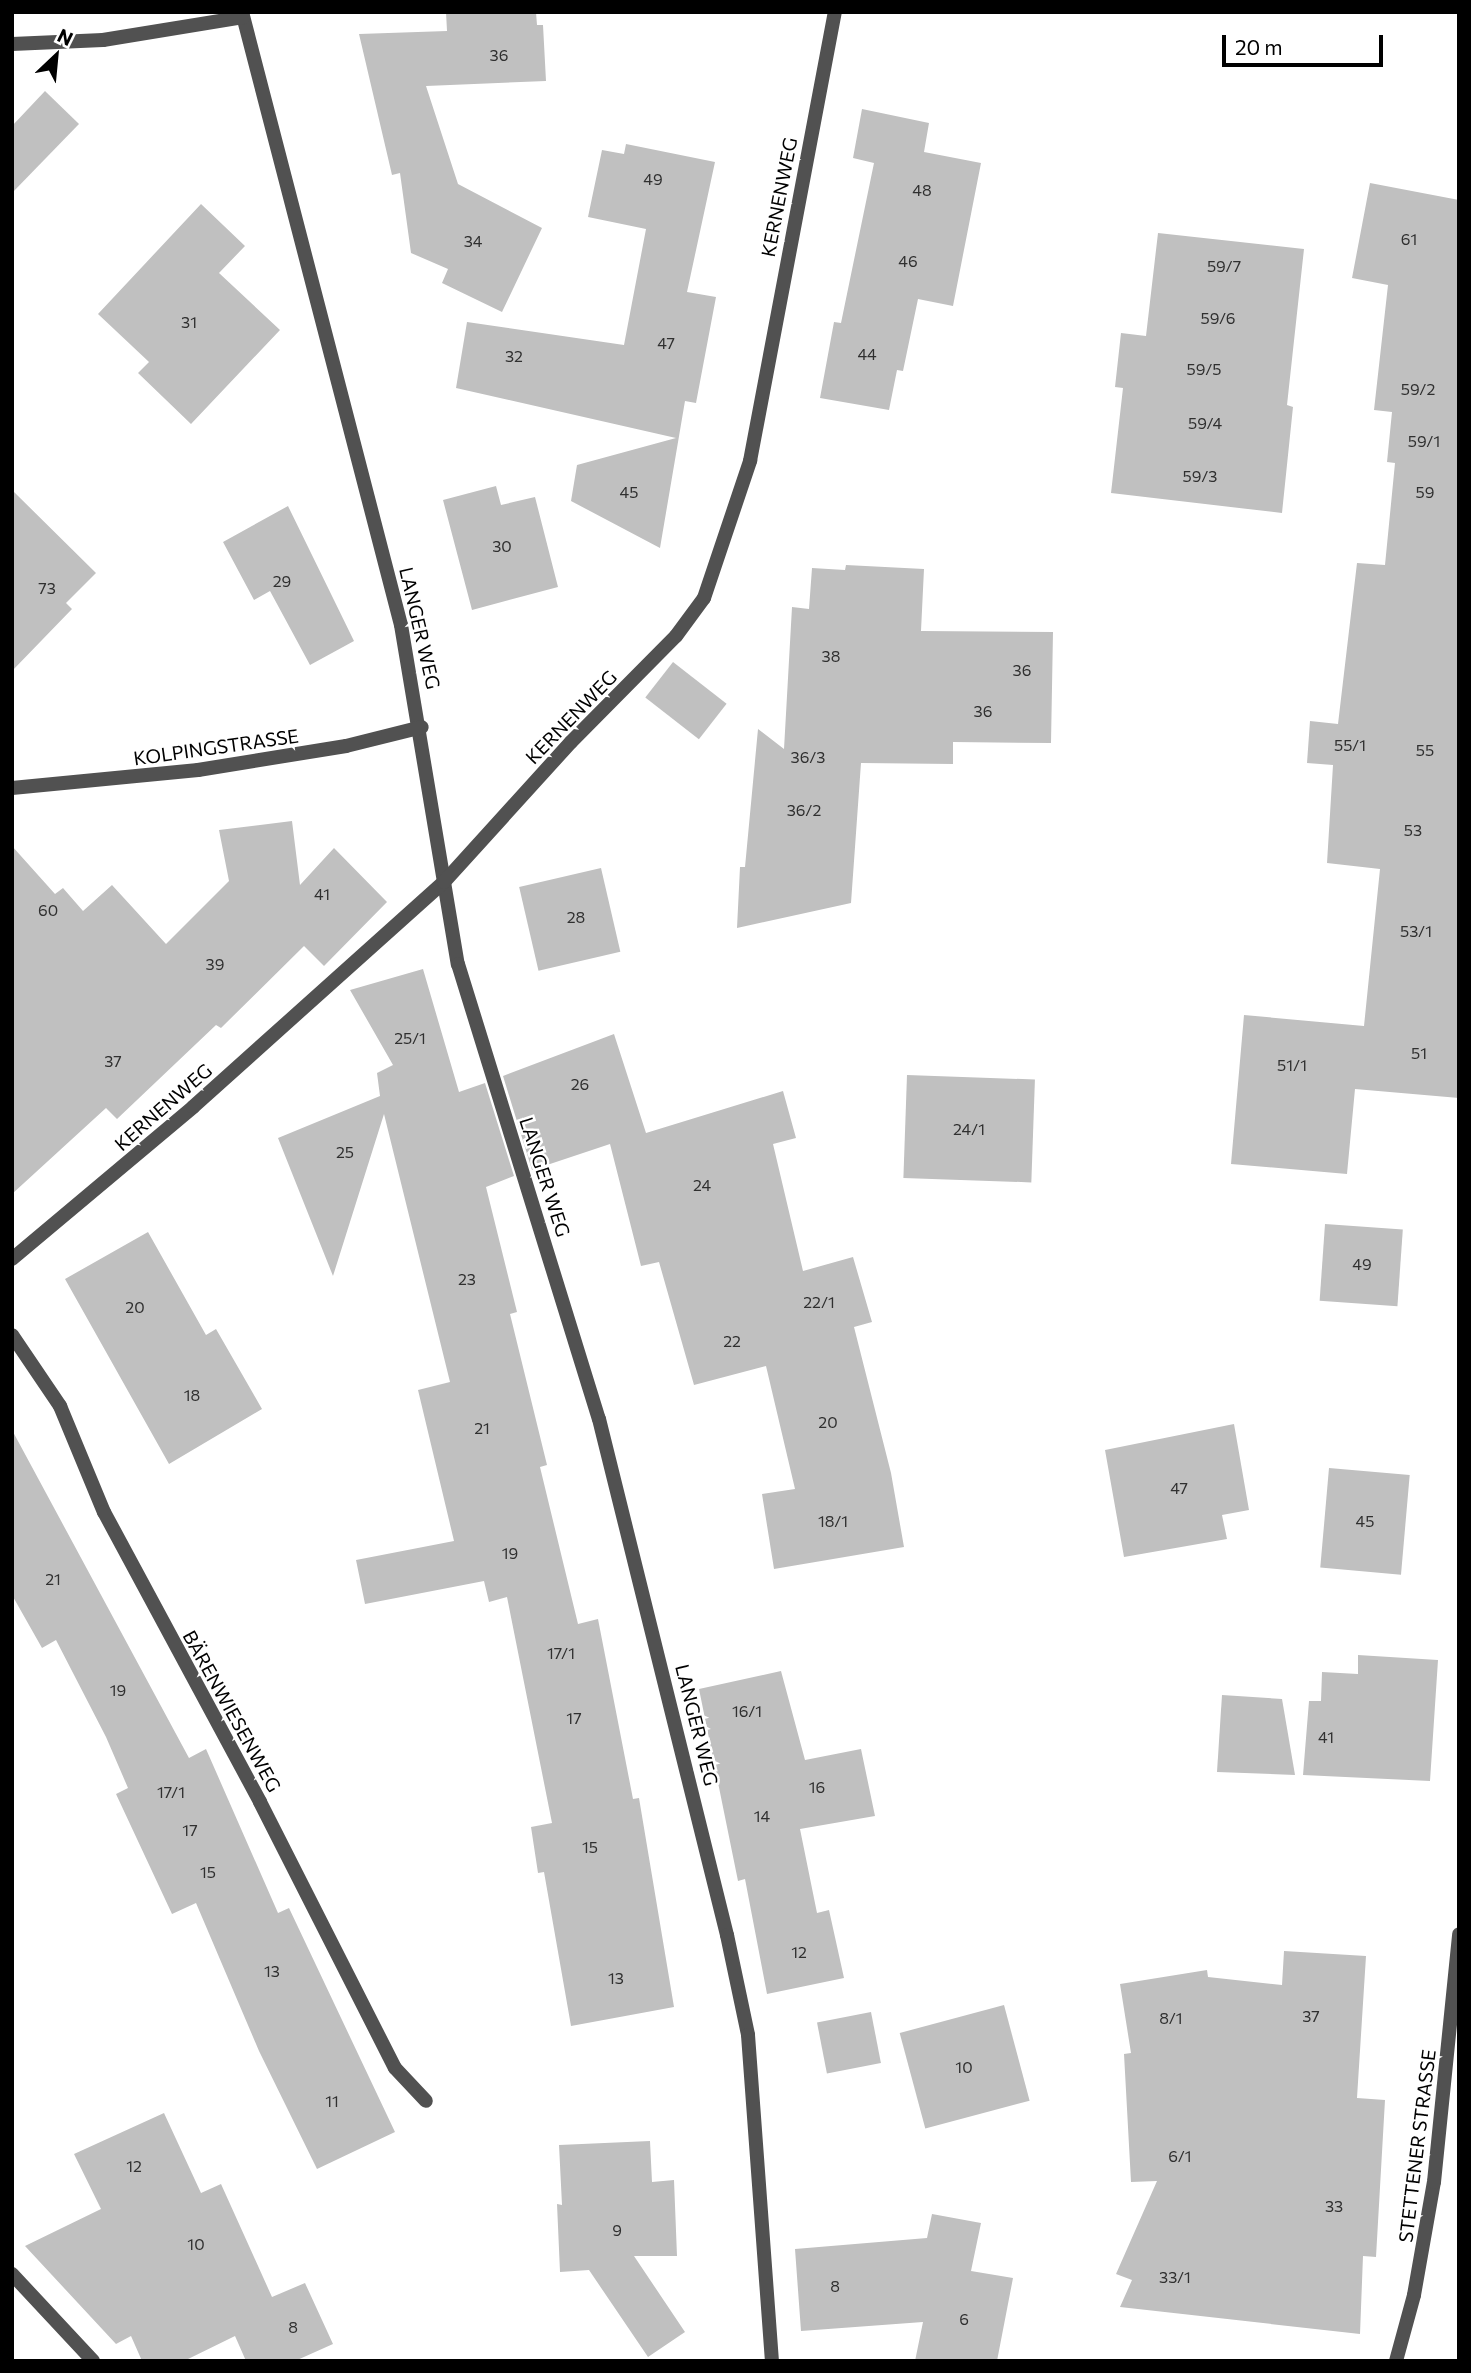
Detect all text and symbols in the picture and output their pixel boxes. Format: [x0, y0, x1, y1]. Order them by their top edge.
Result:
north arrow [21, 21, 91, 91]
scale bar [1226, 21, 1387, 65]
text: N [54, 23, 77, 50]
text: 20 m [1235, 34, 1283, 59]
house number: 36 [490, 45, 508, 65]
street label: KERNENWEG [756, 135, 802, 259]
house number: 49 [643, 169, 663, 189]
house number: 48 [912, 180, 932, 200]
house number: 61 [1401, 229, 1417, 249]
house number: 34 [464, 231, 482, 251]
house number: 46 [898, 251, 918, 271]
house number: 59/7 [1207, 256, 1241, 276]
house number: 59/6 [1201, 308, 1235, 328]
house number: 31 [181, 312, 197, 332]
house number: 47 [657, 333, 675, 353]
house number: 44 [857, 344, 877, 364]
house number: 32 [505, 346, 523, 366]
house number: 59/5 [1187, 359, 1221, 379]
house number: 59/2 [1401, 379, 1435, 399]
house number: 59/4 [1188, 413, 1222, 433]
house number: 59/1 [1408, 431, 1440, 451]
house number: 59/3 [1183, 466, 1217, 486]
house number: 45 [620, 482, 638, 502]
house number: 59 [1416, 482, 1434, 502]
house number: 30 [492, 536, 512, 556]
street label: LANGER WEG [395, 565, 445, 691]
house number: 29 [273, 571, 291, 591]
house number: 73 [38, 578, 56, 598]
house number: 38 [822, 646, 840, 666]
house number: 36 [1013, 660, 1031, 680]
street label: KERNENWEG [521, 665, 621, 769]
house number: 36 [974, 701, 992, 721]
street label: KOLPINGSTRASSE [132, 724, 300, 770]
house number: 55/1 [1334, 735, 1366, 755]
house number: 55 [1416, 740, 1434, 760]
house number: 36/3 [791, 747, 825, 767]
house number: 36/2 [787, 800, 821, 820]
house number: 53 [1404, 820, 1422, 840]
house number: 41 [314, 884, 330, 904]
house number: 60 [38, 900, 58, 920]
house number: 28 [567, 907, 585, 927]
house number: 53/1 [1400, 921, 1432, 941]
house number: 39 [206, 954, 224, 974]
house number: 25/1 [394, 1028, 426, 1048]
house number: 51 [1411, 1043, 1427, 1063]
house number: 37 [104, 1051, 122, 1071]
house number: 51/1 [1277, 1055, 1307, 1075]
street label: KERNENWEG [110, 1059, 216, 1155]
house number: 26 [571, 1074, 589, 1094]
street label: LANGER WEG [515, 1114, 575, 1240]
house number: 24/1 [953, 1119, 985, 1139]
house number: 25 [336, 1142, 354, 1162]
house number: 24 [693, 1175, 711, 1195]
house number: 49 [1352, 1254, 1372, 1274]
house number: 23 [458, 1269, 476, 1289]
house number: 22/1 [803, 1292, 835, 1312]
house number: 20 [125, 1297, 145, 1317]
house number: 22 [723, 1331, 741, 1351]
house number: 18 [184, 1385, 200, 1405]
house number: 20 [818, 1412, 838, 1432]
house number: 21 [474, 1418, 490, 1438]
house number: 47 [1170, 1478, 1188, 1498]
house number: 18/1 [818, 1511, 848, 1531]
house number: 45 [1356, 1511, 1374, 1531]
house number: 19 [502, 1543, 518, 1563]
house number: 21 [45, 1569, 61, 1589]
street label: BÄRENWIESENWEG [178, 1626, 286, 1796]
house number: 17/1 [547, 1643, 575, 1663]
street label: LANGER WEG [671, 1662, 723, 1788]
house number: 19 [110, 1680, 126, 1700]
house number: 16/1 [732, 1701, 762, 1721]
house number: 17 [566, 1708, 582, 1728]
house number: 41 [1318, 1727, 1334, 1747]
house number: 16 [809, 1777, 825, 1797]
house number: 17/1 [157, 1782, 185, 1802]
house number: 14 [754, 1806, 770, 1826]
house number: 17 [182, 1820, 198, 1840]
house number: 15 [582, 1837, 598, 1857]
house number: 15 [200, 1862, 216, 1882]
house number: 12 [791, 1942, 807, 1962]
house number: 13 [264, 1961, 280, 1981]
house number: 13 [608, 1968, 624, 1988]
house number: 37 [1302, 2006, 1320, 2026]
house number: 8/1 [1159, 2008, 1183, 2028]
street label: STETTENER STRASSE [1394, 2048, 1440, 2244]
house number: 10 [955, 2057, 973, 2077]
house number: 11 [325, 2091, 339, 2111]
house number: 6/1 [1168, 2146, 1192, 2166]
house number: 12 [126, 2156, 142, 2176]
house number: 33 [1325, 2196, 1343, 2216]
house number: 9 [612, 2220, 622, 2240]
house number: 10 [187, 2234, 205, 2254]
house number: 33/1 [1159, 2267, 1191, 2287]
house number: 8 [830, 2276, 840, 2296]
house number: 6 [959, 2309, 969, 2329]
house number: 8 [288, 2317, 298, 2337]

